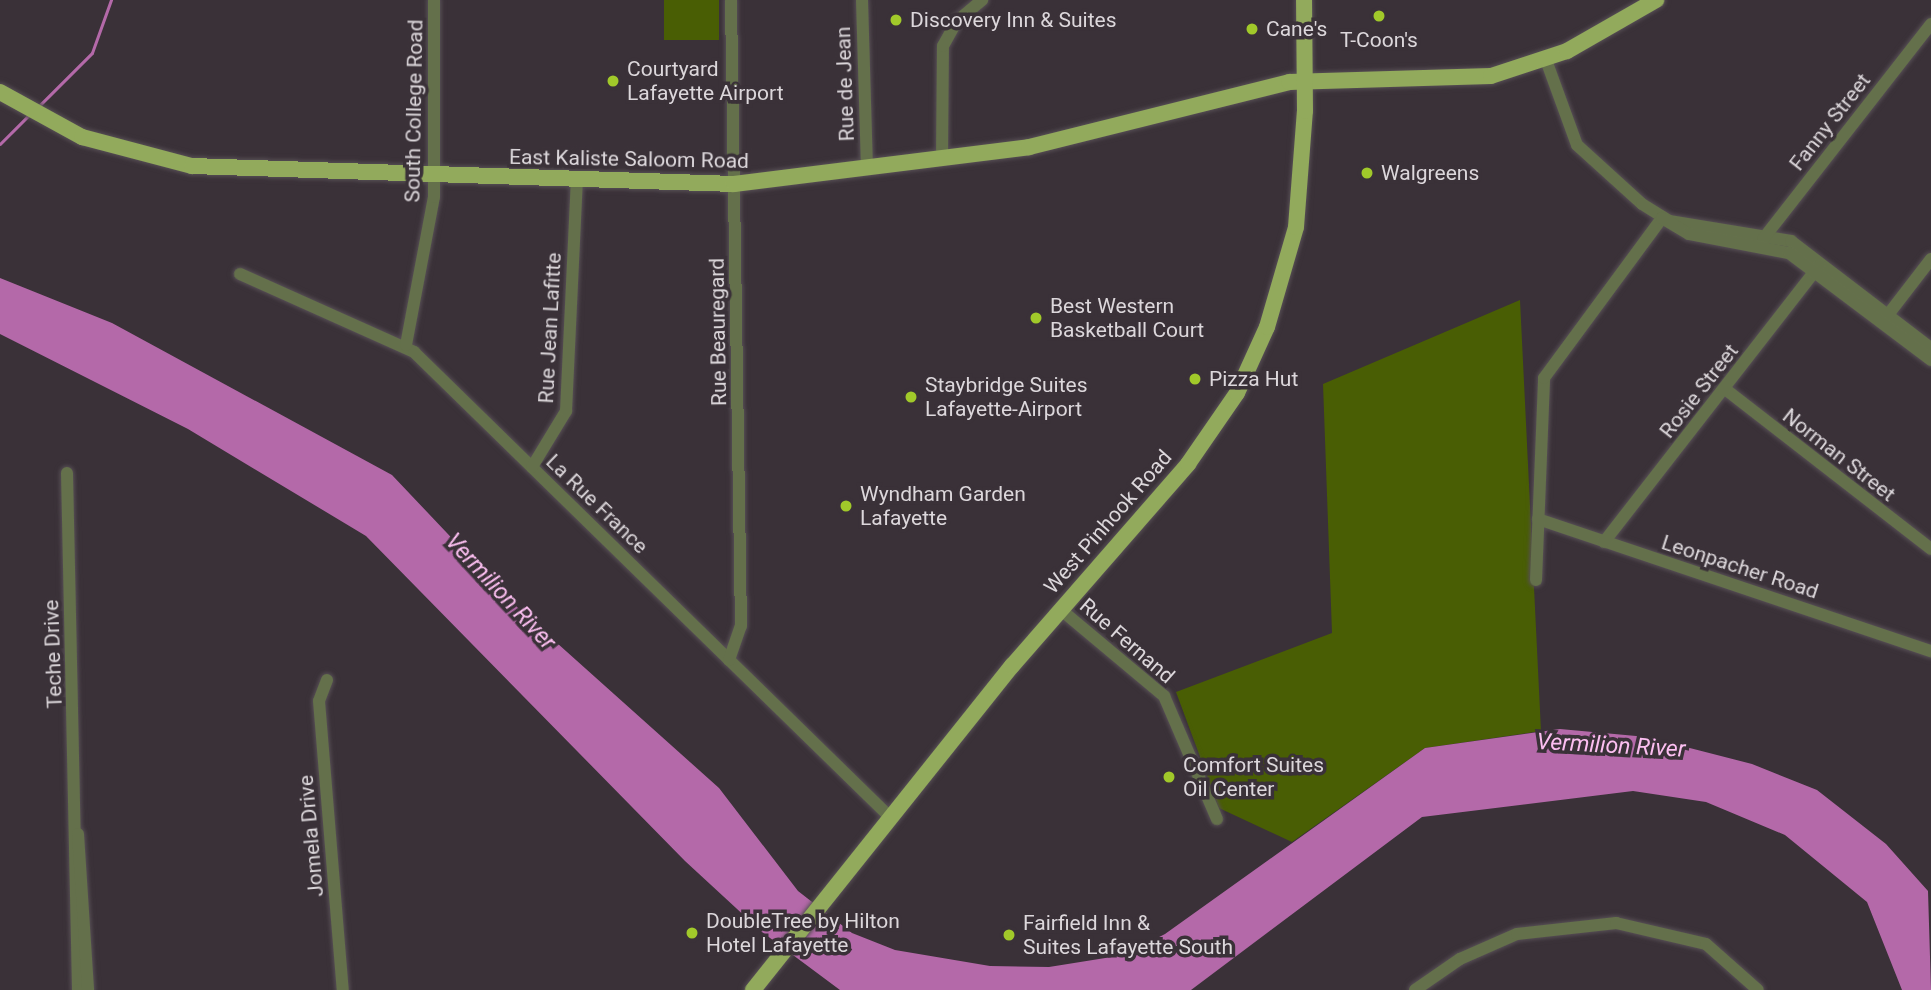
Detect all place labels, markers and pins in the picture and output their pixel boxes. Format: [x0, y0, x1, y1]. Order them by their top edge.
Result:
place label: Discovery Inn & Suites [910, 7, 1117, 33]
marker: T-Coon's [1371, 8, 1387, 24]
marker: Discovery Inn & Suites [888, 12, 904, 28]
place label: Cane's [1266, 16, 1327, 42]
marker: Cane's [1244, 21, 1260, 37]
place label: T-Coon's [1340, 27, 1418, 53]
place label: Courtyard Lafayette Airport [627, 56, 784, 106]
marker: Courtyard Lafayette Airport [605, 73, 621, 89]
place label: Walgreens [1381, 160, 1479, 186]
marker: Walgreens [1359, 165, 1375, 181]
place label: Best Western Basketball Court [1050, 293, 1204, 343]
marker: Best Western Basketball Court [1028, 310, 1044, 326]
place label: Pizza Hut [1209, 366, 1298, 392]
marker: Pizza Hut [1187, 371, 1203, 387]
place label: Staybridge Suites Lafayette-Airport [925, 372, 1088, 422]
marker: Staybridge Suites Lafayette-Airport [903, 389, 919, 405]
place label: Wyndham Garden Lafayette [860, 481, 1026, 531]
marker: Wyndham Garden Lafayette [838, 498, 854, 514]
place label: Comfort Suites Oil Center [1183, 752, 1324, 802]
marker: Comfort Suites Oil Center [1161, 769, 1177, 785]
place label: DoubleTree by Hilton Hotel Lafayette [706, 908, 900, 958]
place label: Fairfield Inn & Suites Lafayette South [1023, 910, 1233, 960]
marker: DoubleTree by Hilton Hotel Lafayette [684, 925, 700, 941]
marker: Fairfield Inn & Suites Lafayette South [1001, 927, 1017, 943]

